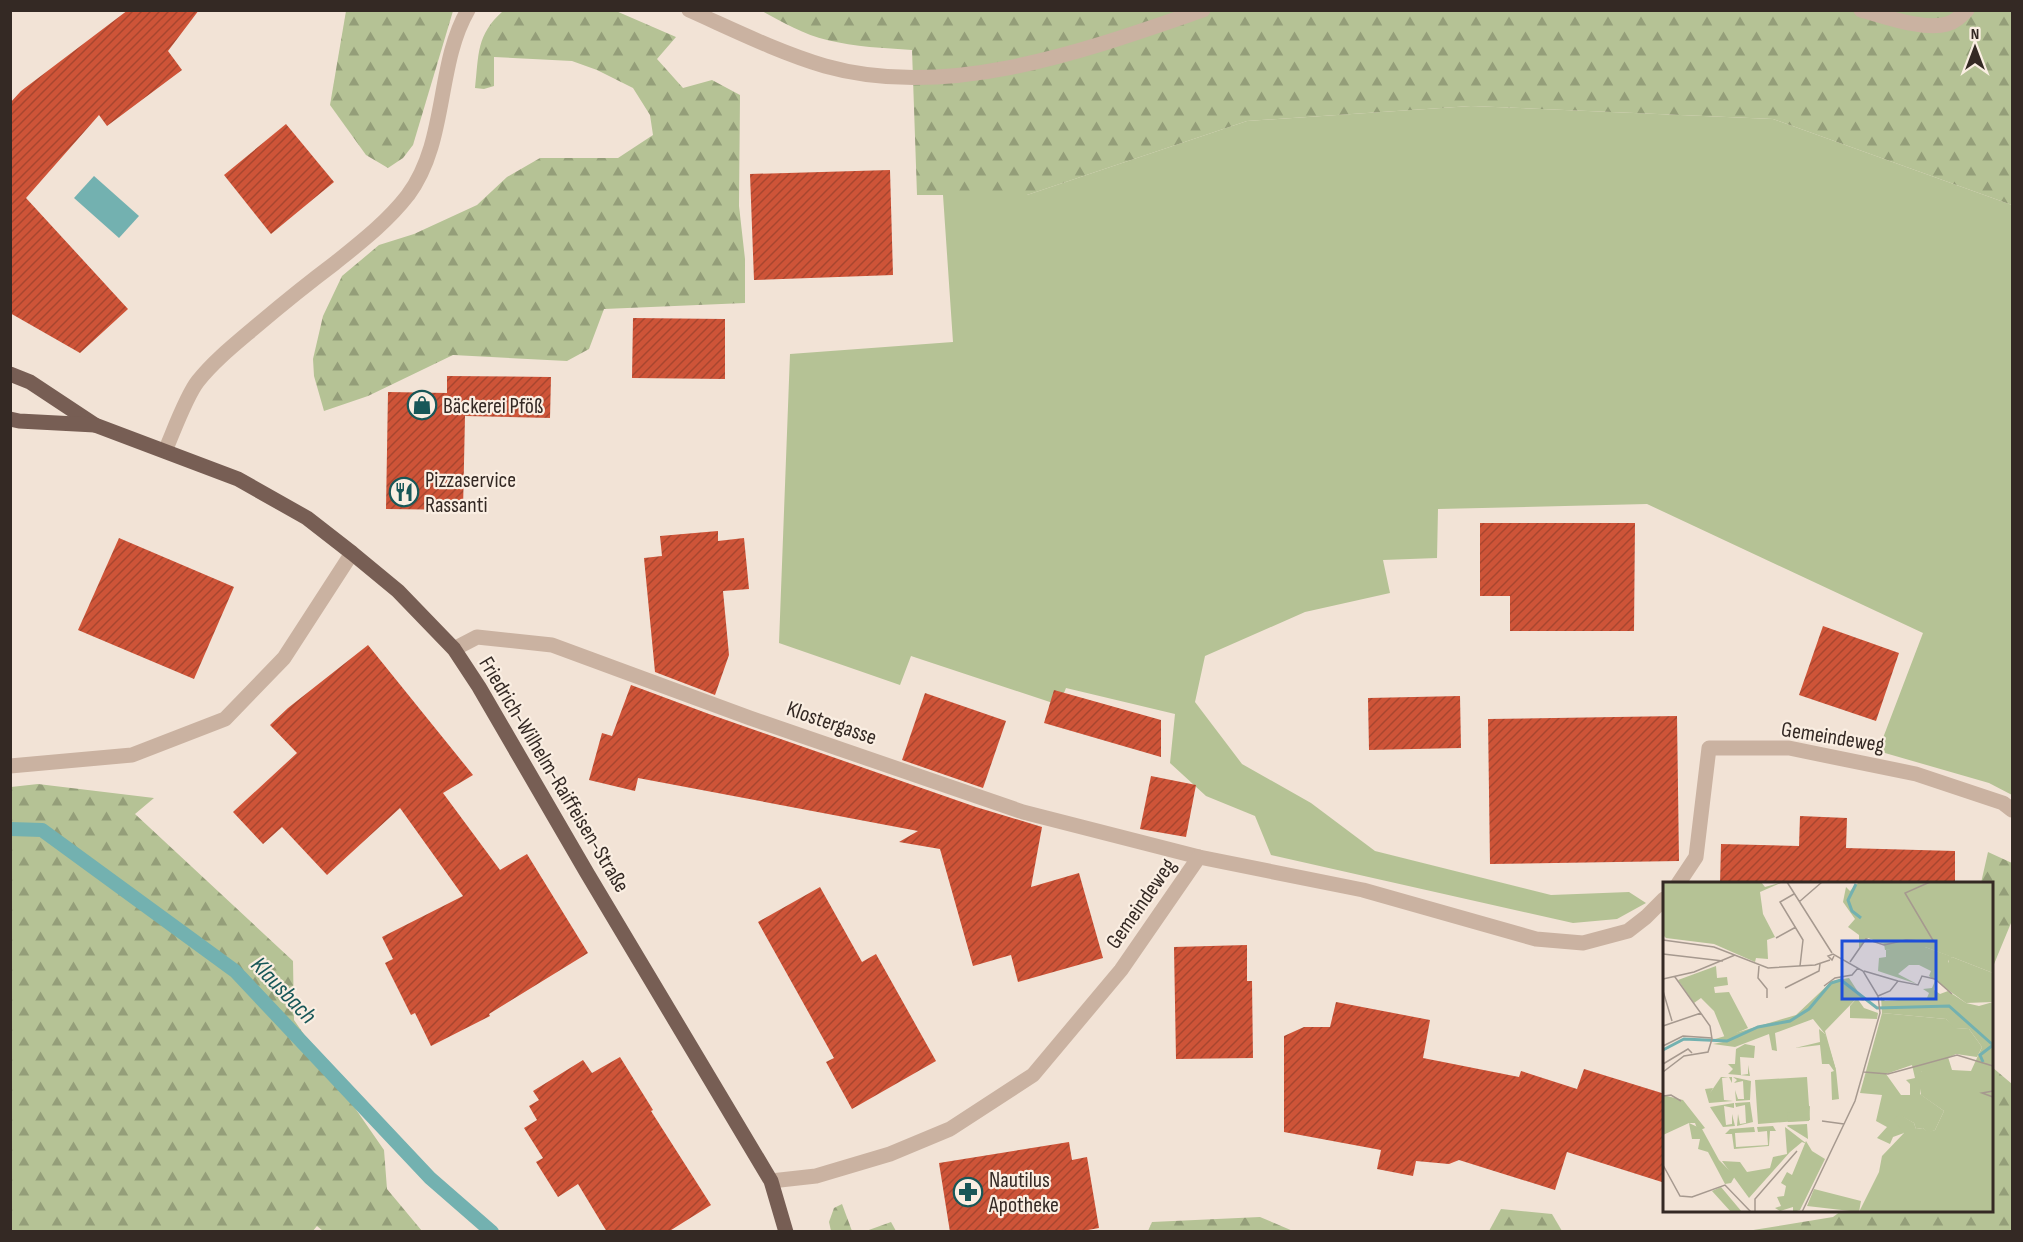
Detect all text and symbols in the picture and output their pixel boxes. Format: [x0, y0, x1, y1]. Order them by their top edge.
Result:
north arrow [1945, 18, 2005, 78]
text: N [1971, 25, 1979, 44]
shop icon: Bäckerei Pföß [406, 389, 438, 421]
place label: Bäckerei Pföß [443, 393, 543, 420]
place label: Pizzaservice Rassanti [425, 467, 516, 519]
restaurant icon: Pizzaservice Rassanti [388, 476, 420, 508]
street label: Friedrich-Wilhelm-Raiffeisen-Straße [473, 652, 635, 898]
street label: Klostergasse [783, 695, 880, 751]
street label: Gemeindeweg [1779, 716, 1887, 759]
street label: Gemeindeweg [1100, 853, 1182, 954]
inset map [1663, 882, 1993, 1212]
water label: Klausbach [245, 951, 323, 1030]
place label: Nautilus Apotheke [988, 1167, 1059, 1219]
pharmacy icon: Nautilus Apotheke [952, 1176, 984, 1208]

